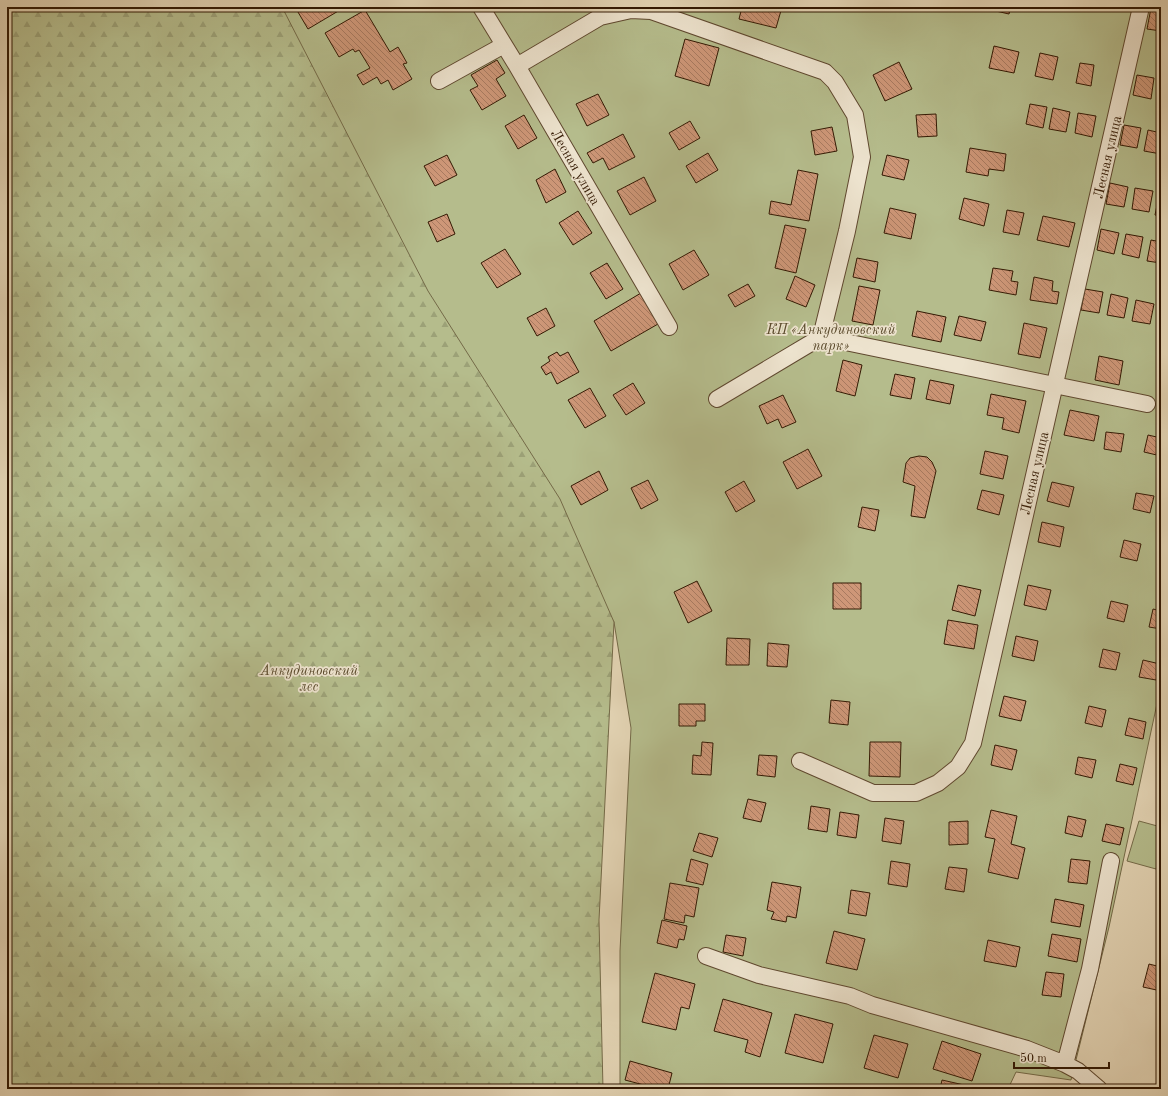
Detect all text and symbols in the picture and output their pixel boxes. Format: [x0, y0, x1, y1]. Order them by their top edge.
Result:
street label: Лесная улица [1092, 114, 1124, 200]
street label: Лесная улица [548, 127, 602, 208]
park label: КП «Анкудиновский парк» [766, 323, 895, 354]
street label: Лесная улица [1019, 430, 1051, 516]
park label: Анкудиновский лес [259, 664, 358, 694]
scale bar [1014, 1044, 1109, 1070]
text: 50 m [1020, 1052, 1047, 1065]

